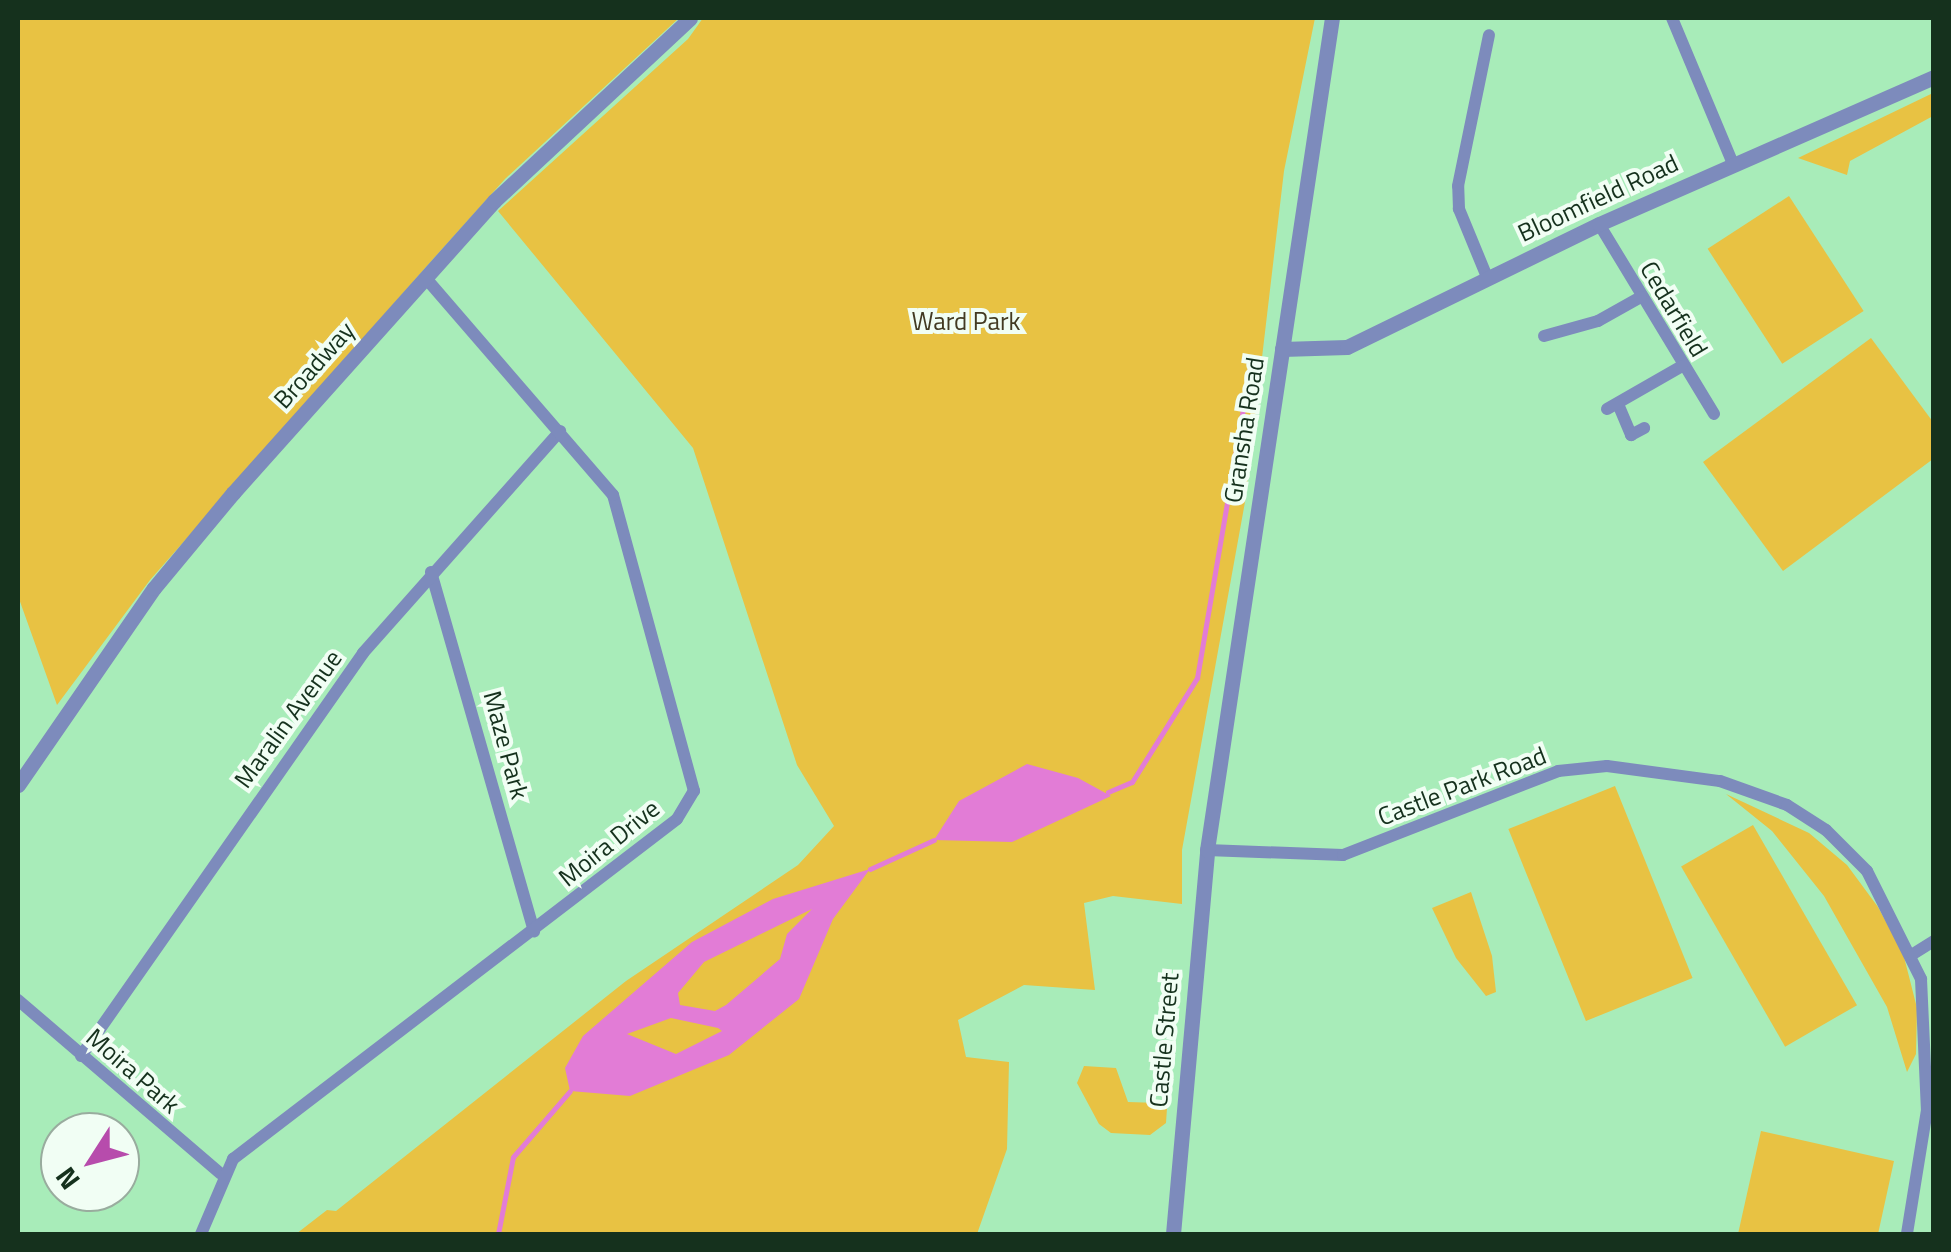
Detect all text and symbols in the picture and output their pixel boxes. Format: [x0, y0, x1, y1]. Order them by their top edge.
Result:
street label: Bloomfield Road [1513, 148, 1683, 248]
street label: Cedarfield [1634, 256, 1714, 362]
park label: Ward Park [911, 306, 1021, 336]
street label: Broadway [267, 316, 361, 414]
street label: Gransha Road [1218, 355, 1270, 505]
street label: Maralin Avenue [228, 644, 348, 794]
street label: Maze Park [477, 688, 535, 802]
street label: Castle Park Road [1374, 740, 1550, 832]
street label: Moira Drive [553, 793, 665, 893]
street label: Castle Street [1143, 972, 1185, 1108]
street label: Moira Park [80, 1022, 186, 1120]
north arrow [40, 1112, 140, 1212]
text: N [44, 1158, 90, 1199]

